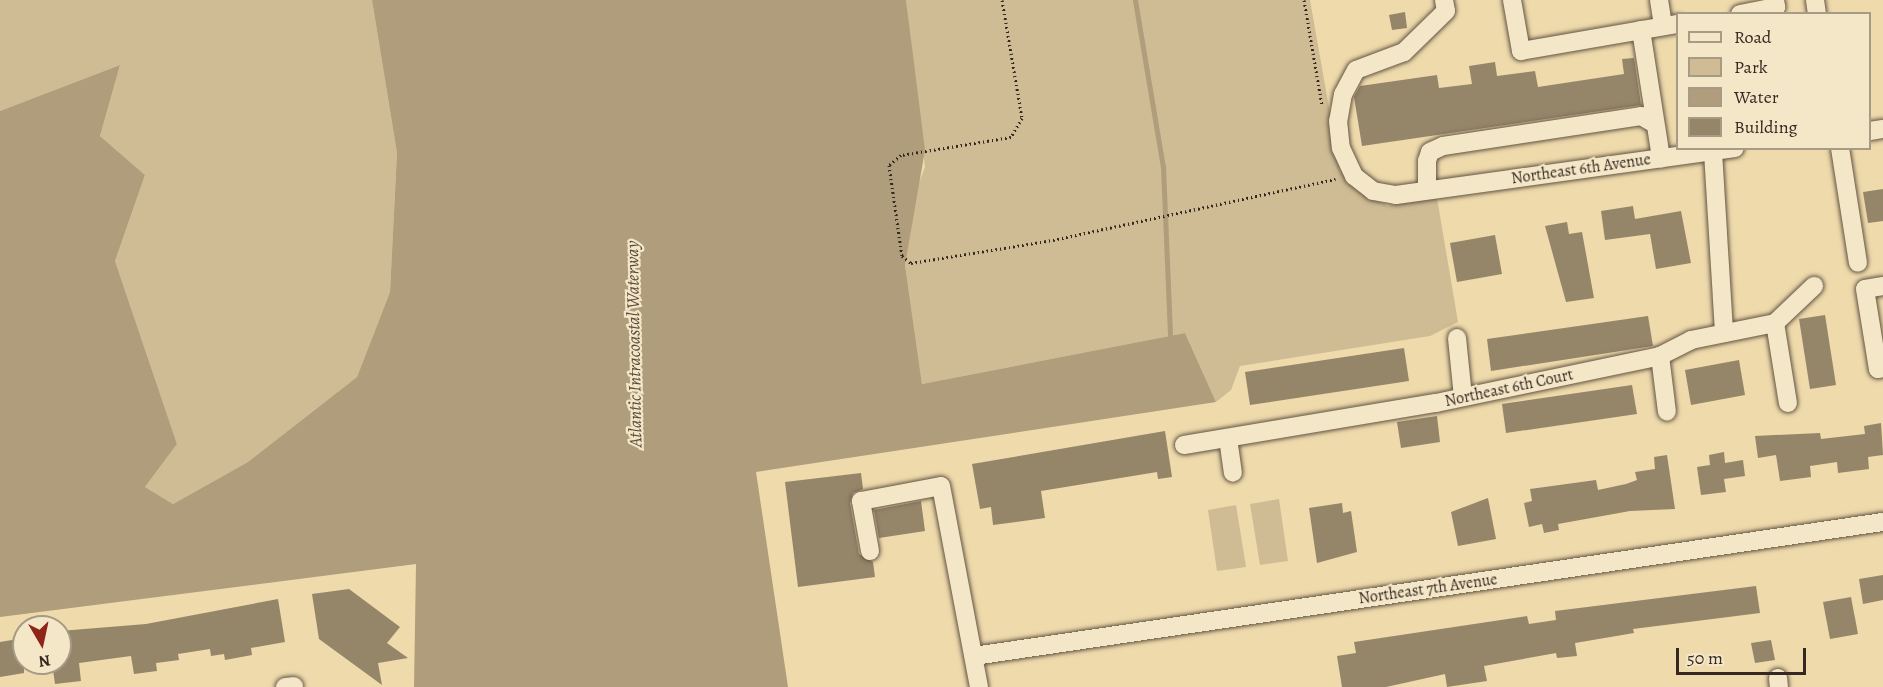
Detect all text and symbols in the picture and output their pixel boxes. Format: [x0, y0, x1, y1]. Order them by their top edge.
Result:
legend [1676, 12, 1871, 150]
text: Road [1734, 25, 1771, 49]
text: Park [1734, 55, 1768, 79]
text: Water [1734, 85, 1779, 109]
text: Building [1734, 115, 1798, 139]
street label: Northeast 6th Avenue [1510, 150, 1652, 188]
water label: Atlantic Intracoastal Waterway [621, 240, 647, 448]
street label: Northeast 6th Court [1443, 365, 1575, 411]
street label: Northeast 7th Avenue [1357, 570, 1499, 608]
north arrow [12, 615, 72, 675]
scale bar [1679, 636, 1810, 674]
text: 50 m [1687, 646, 1723, 670]
text: N [37, 649, 52, 673]

